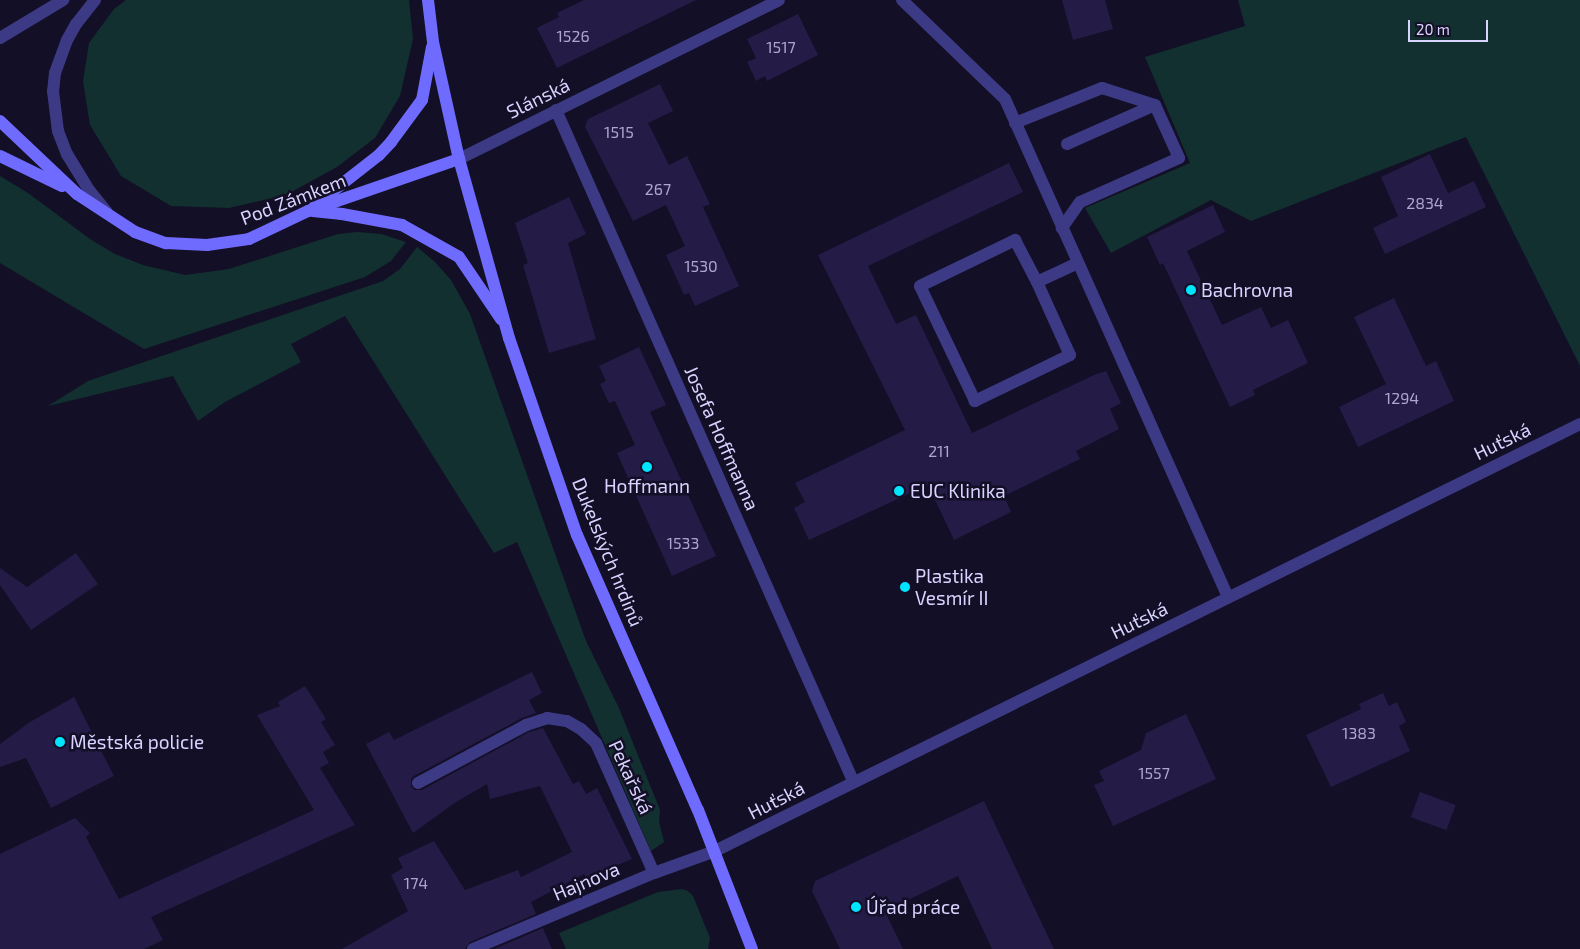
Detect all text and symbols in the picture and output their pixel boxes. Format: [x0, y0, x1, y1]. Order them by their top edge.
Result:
scale bar [1410, 10, 1490, 42]
text: 20 m [1416, 20, 1450, 38]
house number: 1526 [556, 26, 590, 46]
house number: 1517 [766, 37, 796, 57]
street label: Slánská [503, 73, 573, 123]
house number: 1515 [604, 122, 634, 142]
street label: Pod Zámkem [237, 168, 349, 230]
house number: 267 [645, 179, 671, 199]
house number: 2834 [1406, 193, 1444, 213]
house number: 1530 [684, 256, 718, 276]
place label: Bachrovna [1201, 279, 1293, 301]
marker: Bachrovna [1185, 284, 1197, 296]
street label: Josefa Hoffmanna [680, 362, 764, 514]
house number: 1294 [1385, 388, 1419, 408]
street label: Huťská [1470, 417, 1534, 465]
house number: 211 [928, 441, 950, 461]
marker: Hoffmann [641, 461, 653, 473]
street label: Dukelských hrdinů [568, 474, 648, 630]
place label: Hoffmann [604, 475, 690, 497]
place label: EUC Klinika [910, 480, 1006, 502]
marker: EUC Klinika [892, 484, 906, 498]
house number: 1533 [667, 533, 699, 553]
place label: Plastika Vesmír II [915, 565, 989, 609]
marker: Plastika Vesmír II [899, 581, 911, 593]
street label: Huťská [1107, 596, 1171, 644]
house number: 1383 [1342, 723, 1376, 743]
place label: Městská policie [70, 731, 204, 753]
marker: Městská policie [54, 736, 66, 748]
street label: Pekařská [604, 736, 658, 818]
house number: 1557 [1138, 763, 1170, 783]
street label: Huťská [744, 776, 808, 824]
street label: Hajnova [549, 857, 623, 905]
house number: 174 [404, 873, 428, 893]
place label: Úřad práce [866, 896, 960, 918]
marker: Úřad práce [850, 901, 862, 913]

